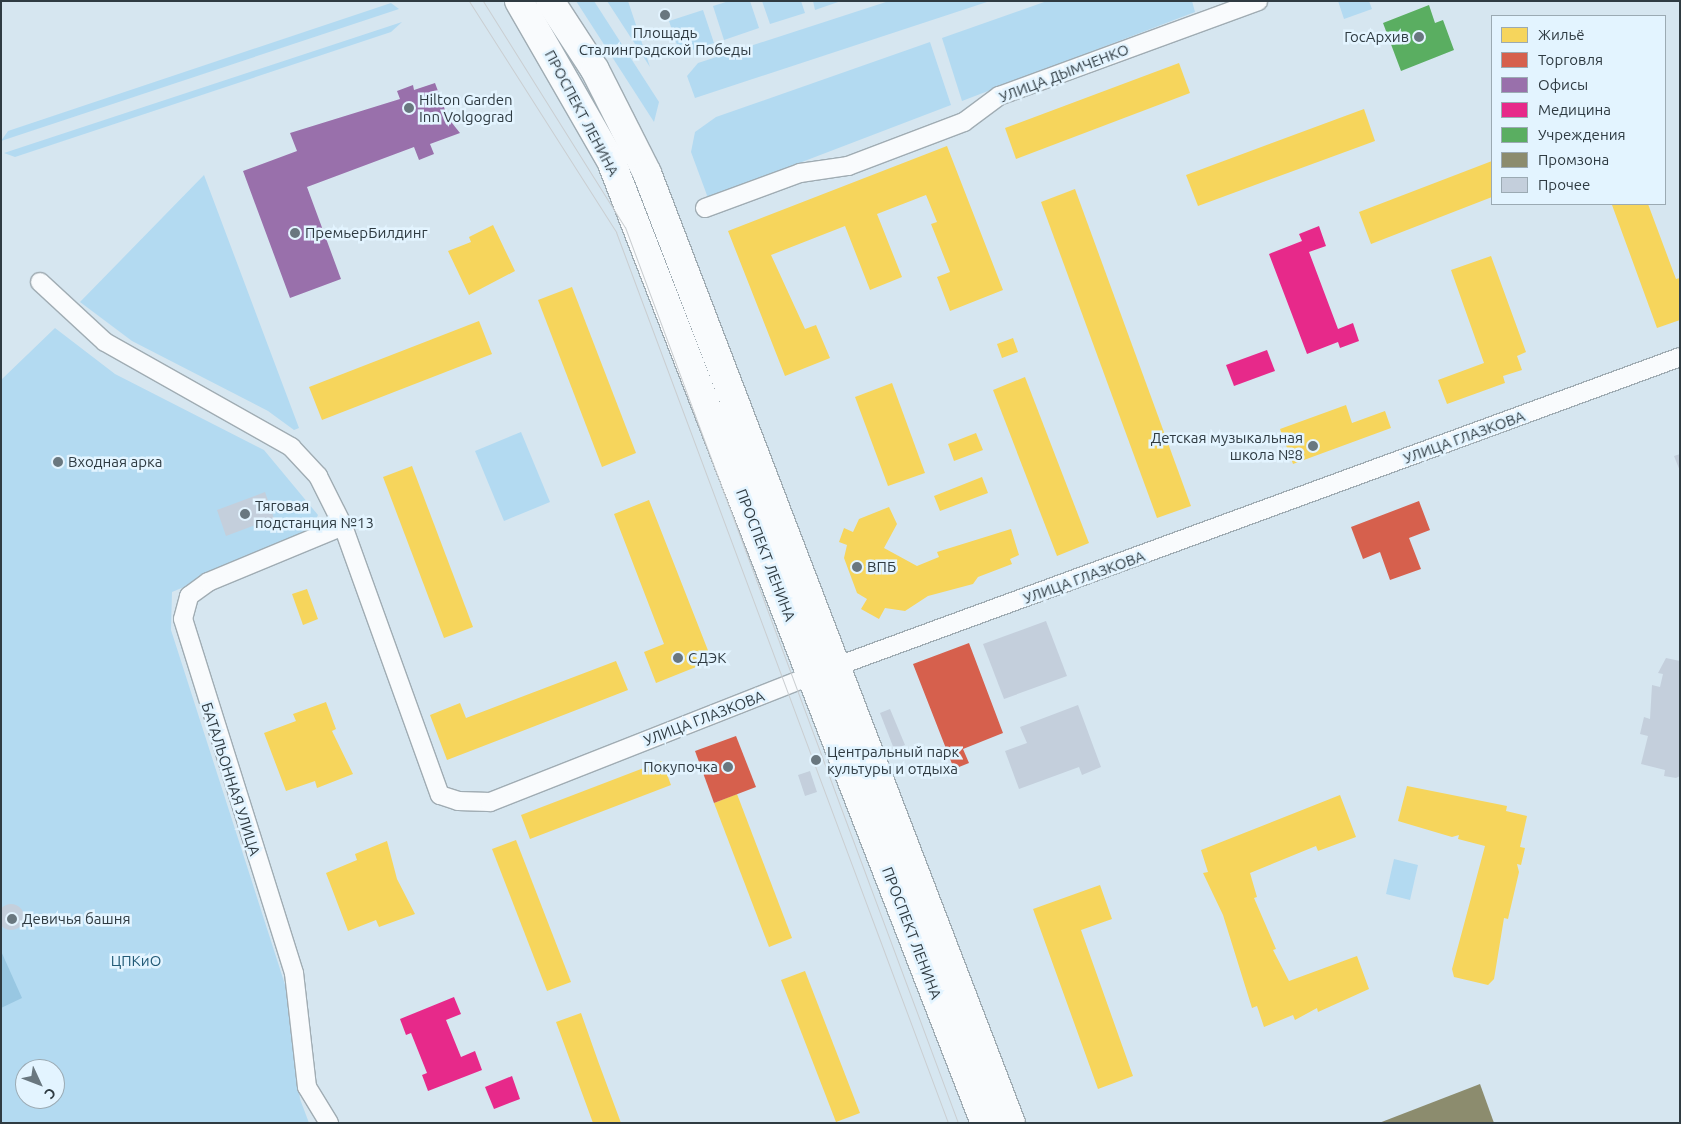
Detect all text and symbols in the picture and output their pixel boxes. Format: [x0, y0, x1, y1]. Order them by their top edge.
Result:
marker: Площадь Сталинградской Победы [659, 9, 671, 21]
legend [1491, 15, 1666, 205]
place label: Площадь Сталинградской Победы [579, 23, 751, 58]
text: Жильё [1538, 26, 1585, 43]
place label: ГосАрхив [1344, 28, 1409, 46]
marker: ГосАрхив [1413, 31, 1425, 43]
street label: УЛИЦА ДЫМЧЕНКО [997, 40, 1131, 106]
street label: ПРОСПЕКТ ЛЕНИНА [541, 47, 623, 179]
text: Торговля [1538, 51, 1603, 68]
text: Офисы [1538, 76, 1588, 93]
place label: Hilton Garden Inn Volgograd [419, 90, 513, 125]
text: Медицина [1538, 101, 1611, 118]
marker: Hilton Garden Inn Volgograd [403, 102, 415, 114]
text: Учреждения [1538, 126, 1626, 143]
text: Промзона [1538, 151, 1609, 168]
text: Прочее [1538, 176, 1590, 193]
place label: ПремьерБилдинг [305, 224, 428, 242]
marker: ПремьерБилдинг [289, 227, 301, 239]
street label: УЛИЦА ГЛАЗКОВА [1401, 407, 1527, 467]
place label: Детская музыкальная школа №8 [1151, 428, 1303, 463]
marker: Детская музыкальная школа №8 [1307, 440, 1319, 452]
place label: Входная арка [68, 453, 162, 471]
marker: Входная арка [52, 456, 64, 468]
street label: ПРОСПЕКТ ЛЕНИНА [732, 486, 800, 624]
place label: Тяговая подстанция №13 [255, 496, 374, 531]
marker: Тяговая подстанция №13 [239, 508, 251, 520]
street label: УЛИЦА ГЛАЗКОВА [1021, 547, 1147, 607]
place label: ВПБ [867, 558, 896, 576]
marker: ВПБ [851, 561, 863, 573]
place label: СДЭК [688, 649, 726, 667]
marker: СДЭК [672, 652, 684, 664]
street label: УЛИЦА ГЛАЗКОВА [641, 687, 767, 749]
street label: БАТАЛЬОННАЯ УЛИЦА [198, 700, 264, 858]
place label: Центральный парк культуры и отдыха [827, 742, 959, 777]
marker: Центральный парк культуры и отдыха [809, 753, 823, 767]
place label: Покупочка [643, 758, 718, 776]
marker: Покупочка [722, 761, 734, 773]
street label: ПРОСПЕКТ ЛЕНИНА [878, 864, 946, 1002]
place label: Девичья башня [22, 910, 131, 928]
marker: Девичья башня [6, 913, 18, 925]
park label: ЦПКиО [111, 952, 161, 970]
north arrow [15, 1059, 65, 1109]
text: С [41, 1085, 59, 1102]

